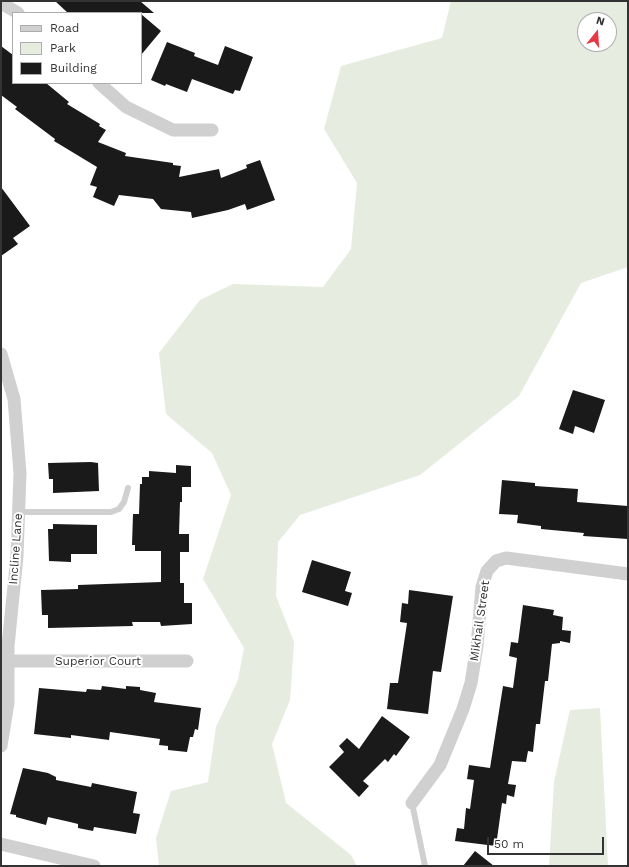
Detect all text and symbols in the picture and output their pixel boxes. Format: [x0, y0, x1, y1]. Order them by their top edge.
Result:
legend [12, 12, 142, 84]
north arrow [577, 12, 617, 52]
text: N [595, 14, 606, 28]
text: Road [50, 21, 79, 35]
text: Park [50, 41, 76, 55]
text: Building [50, 61, 97, 75]
street label: Incline Lane [6, 513, 26, 585]
street label: Mikhail Street [467, 580, 493, 662]
street label: Superior Court [55, 654, 141, 668]
scale bar [489, 829, 606, 855]
text: 50 m [494, 837, 524, 851]

